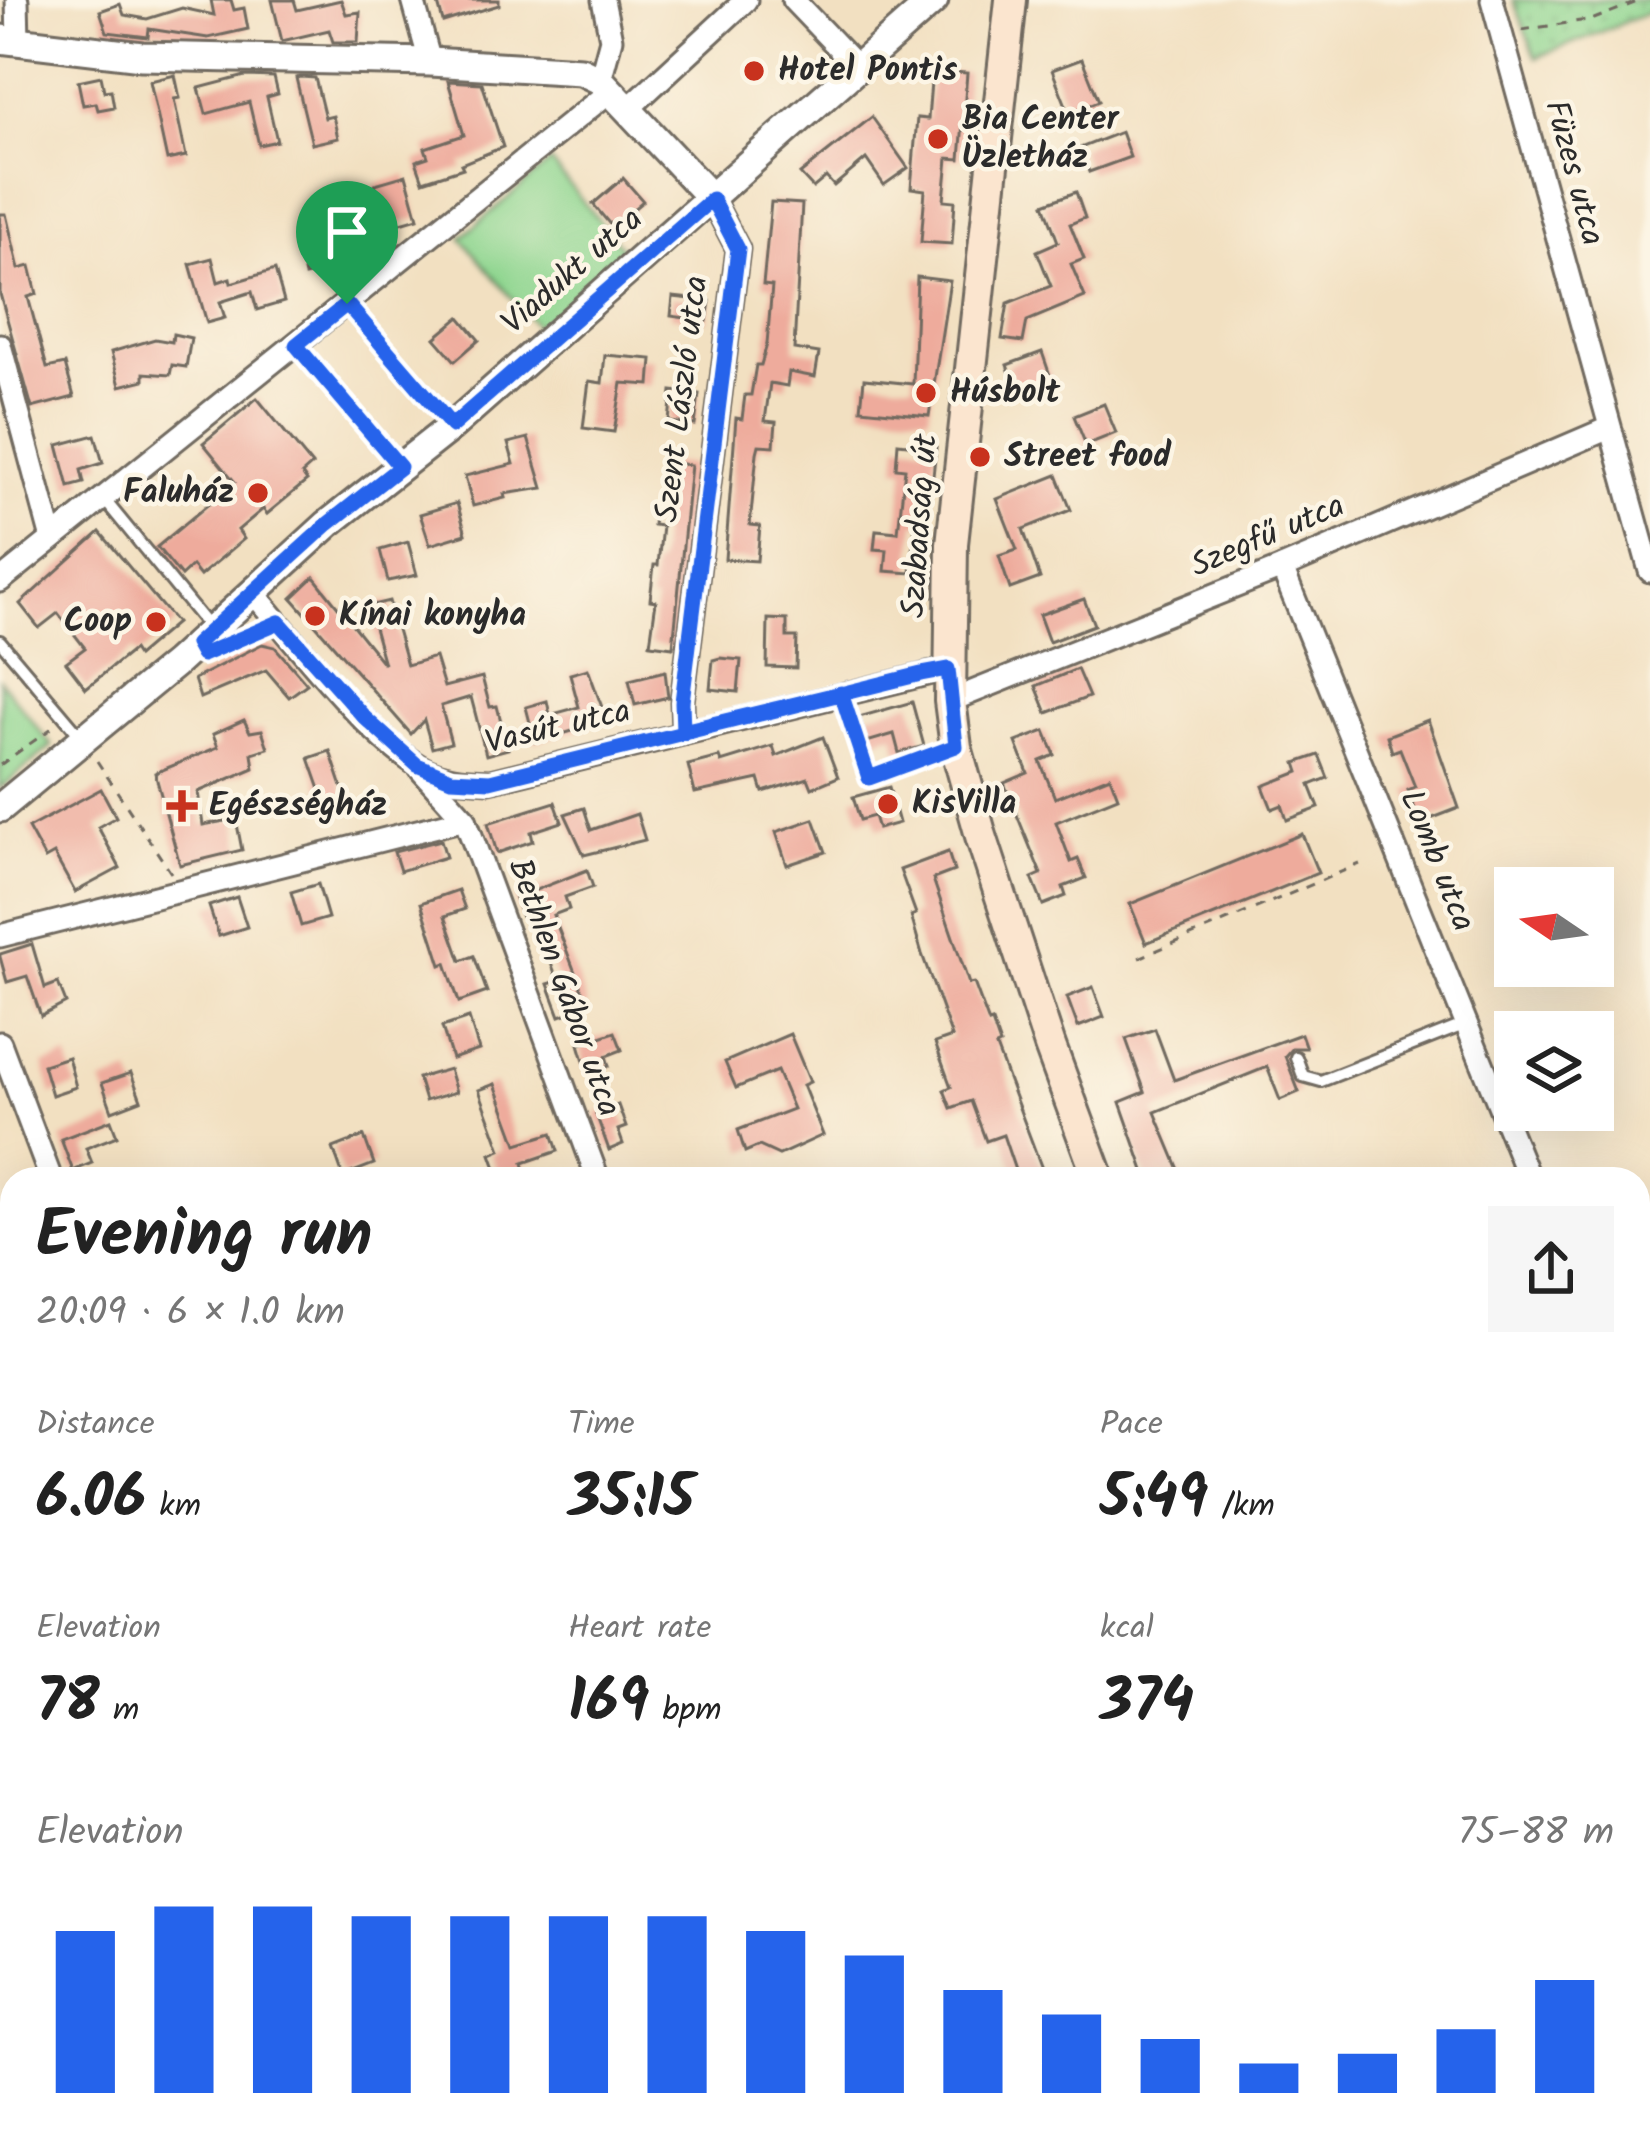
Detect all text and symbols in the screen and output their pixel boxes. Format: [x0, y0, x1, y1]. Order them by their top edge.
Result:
place label: Hotel Pontis [778, 45, 958, 98]
marker: Hotel Pontis [741, 58, 767, 84]
place label: Bia Center Üzletház [962, 94, 1120, 185]
street label: Füzes utca [1528, 94, 1618, 252]
marker: Bia Center Üzletház [925, 126, 951, 152]
pin [296, 181, 398, 304]
street label: Viadukt utca [490, 195, 656, 349]
icon: arrive [314, 199, 380, 265]
street label: Szent László utca [642, 273, 724, 525]
place label: Húsbolt [950, 367, 1061, 420]
marker: Húsbolt [913, 380, 939, 406]
street label: Szabadság út [888, 431, 954, 620]
place label: Street food [1004, 431, 1172, 484]
marker: Street food [967, 444, 993, 470]
place label: Faluház [123, 467, 234, 520]
marker: Faluház [245, 480, 271, 506]
street label: Szegfű utca [1183, 481, 1353, 593]
place label: Kínai konyha [339, 590, 526, 643]
place label: Coop [64, 596, 132, 649]
marker: Kínai konyha [302, 603, 328, 629]
marker: Coop [143, 609, 169, 635]
street label: Vasút utca [480, 686, 636, 770]
place label: KisVilla [912, 778, 1016, 831]
place label: Egészségház [209, 780, 387, 833]
street label: Lomb utca [1384, 782, 1488, 940]
marker: Egészségház [166, 790, 198, 822]
marker: KisVilla [875, 791, 901, 817]
street label: Bethlen Gábor utca [492, 852, 634, 1124]
north arrow [1494, 867, 1614, 987]
map controls [1494, 867, 1614, 1131]
button: layers [1494, 1011, 1614, 1131]
text: Evening run [36, 1185, 372, 1290]
button: share [1488, 1206, 1614, 1332]
text: 20:09 · 6 × 1.0 km [36, 1283, 345, 1345]
text: Distance [36, 1399, 155, 1452]
text: Time [568, 1399, 635, 1452]
text: Pace [1100, 1399, 1163, 1452]
text: 6.06 [36, 1452, 146, 1548]
text: 35:15 [568, 1452, 694, 1548]
text: 5:49 [1100, 1452, 1208, 1548]
text: km [146, 1481, 201, 1534]
text: /km [1208, 1481, 1275, 1534]
text: Elevation [36, 1603, 161, 1656]
text: Heart rate [568, 1603, 711, 1656]
text: kcal [1100, 1603, 1154, 1656]
text: 78 [36, 1656, 100, 1752]
text: 169 [568, 1656, 649, 1752]
text: 374 [1100, 1656, 1194, 1752]
text: m [100, 1685, 139, 1738]
text: bpm [649, 1685, 722, 1738]
text: Elevation [36, 1803, 184, 1865]
text: 75–88 m [1458, 1803, 1614, 1865]

